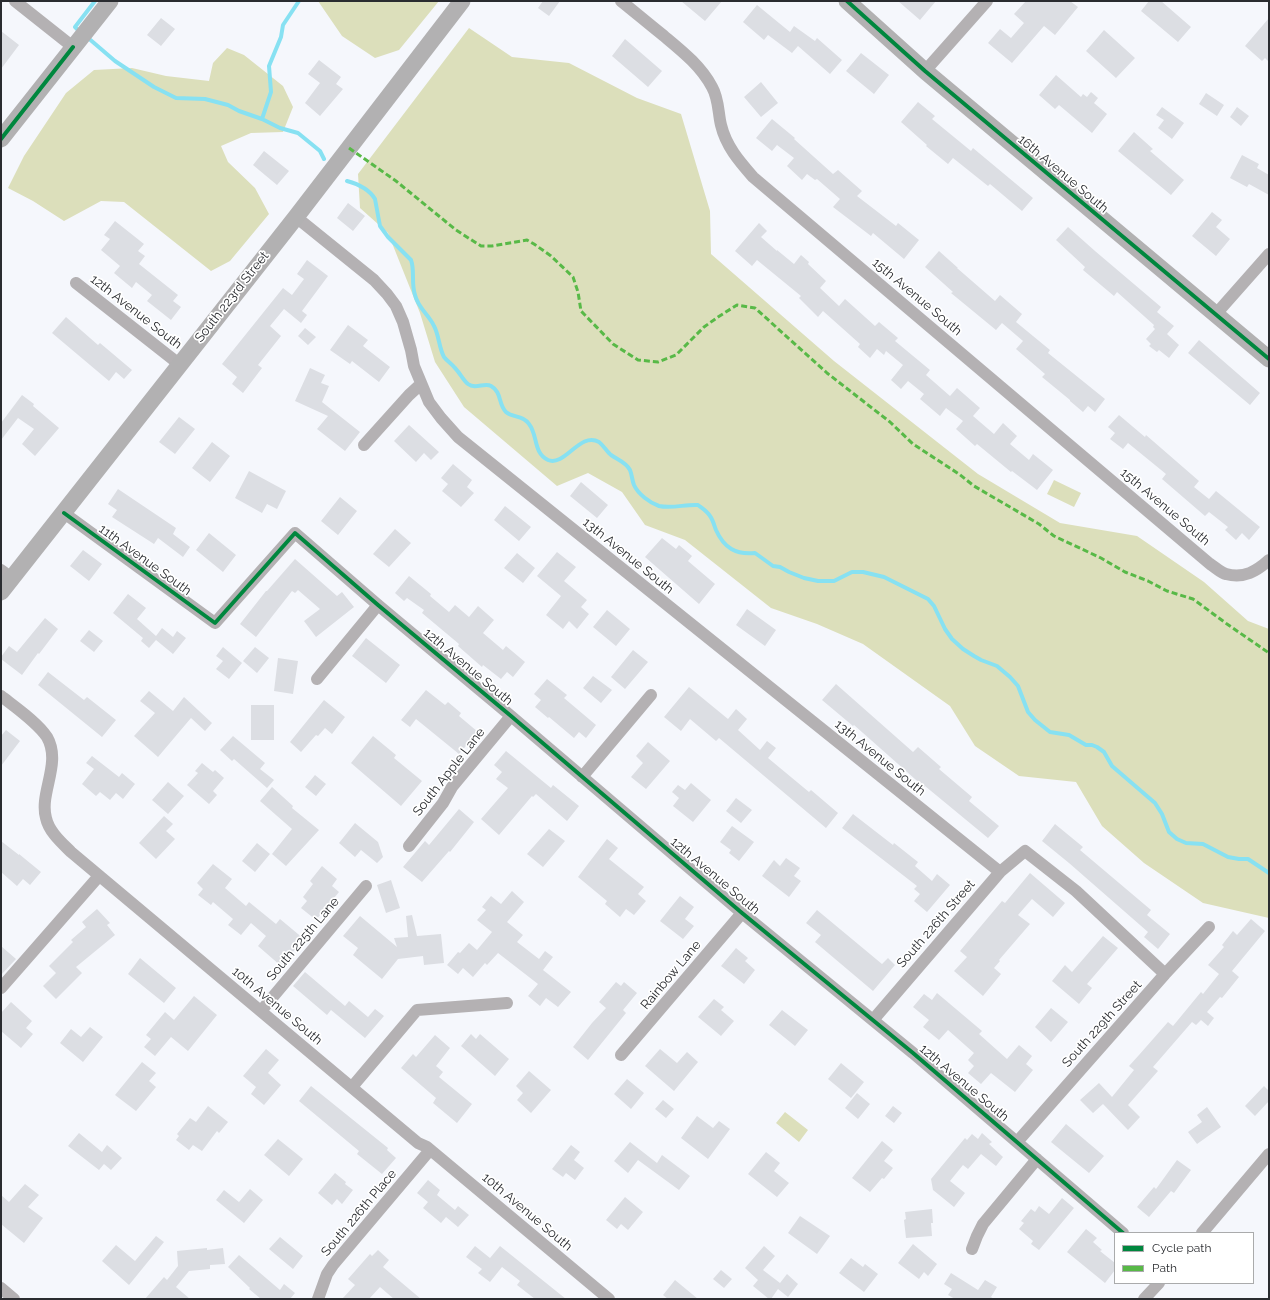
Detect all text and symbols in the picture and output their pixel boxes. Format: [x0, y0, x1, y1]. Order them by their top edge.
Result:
street label: 16th Avenue South [1015, 132, 1111, 216]
street label: South 223rd Street [192, 248, 272, 346]
street label: 15th Avenue South [869, 255, 965, 339]
street label: 12th Avenue South [87, 271, 185, 353]
street label: 15th Avenue South [1117, 465, 1213, 549]
street label: 13th Avenue South [580, 515, 676, 597]
street label: 11th Avenue South [96, 521, 194, 599]
street label: 12th Avenue South [420, 625, 516, 709]
street label: 13th Avenue South [832, 717, 928, 799]
street label: South Apple Lane [410, 725, 488, 819]
street label: 12th Avenue South [667, 834, 763, 918]
street label: South 226th Street [894, 877, 978, 971]
street label: South 225th Lane [263, 894, 343, 984]
street label: Rainbow Lane [638, 937, 704, 1013]
street label: 10th Avenue South [229, 964, 325, 1048]
street label: South 229th Street [1059, 978, 1145, 1070]
street label: 12th Avenue South [916, 1041, 1012, 1125]
street label: South 226th Place [318, 1166, 400, 1260]
street label: 10th Avenue South [479, 1170, 575, 1254]
legend [1114, 1232, 1254, 1284]
text: Cycle path [1152, 1241, 1211, 1255]
text: Path [1152, 1261, 1177, 1275]

